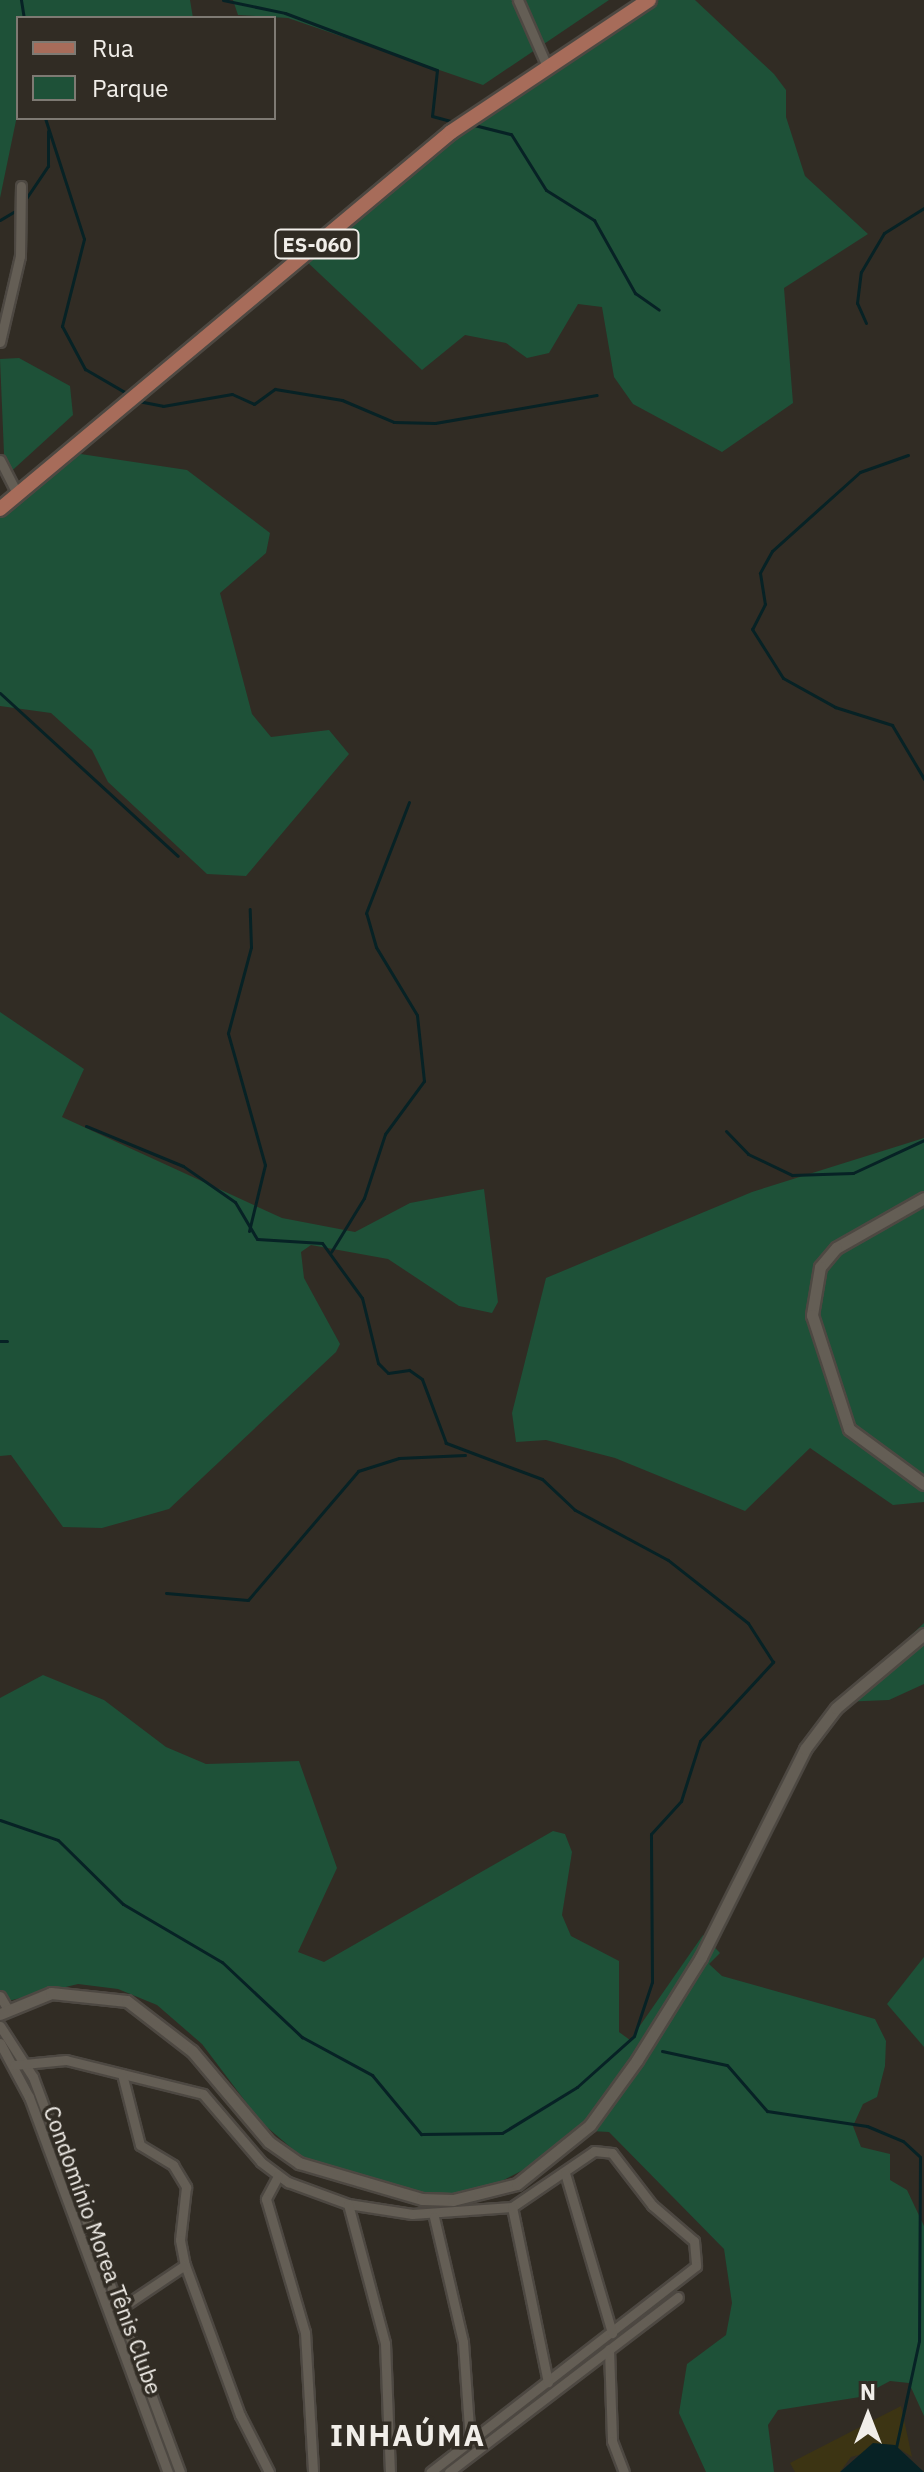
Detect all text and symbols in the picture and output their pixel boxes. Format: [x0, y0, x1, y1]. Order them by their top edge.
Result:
legend [16, 16, 276, 120]
text: Rua [92, 32, 134, 64]
text: Parque [92, 72, 169, 104]
road number: ES-060 [273, 228, 361, 260]
street label: Condomínio Morea Tênis Clube [38, 2102, 168, 2398]
north arrow [828, 2376, 908, 2456]
text: N [860, 2377, 876, 2406]
district label: INHAÚMA [330, 2417, 486, 2453]

